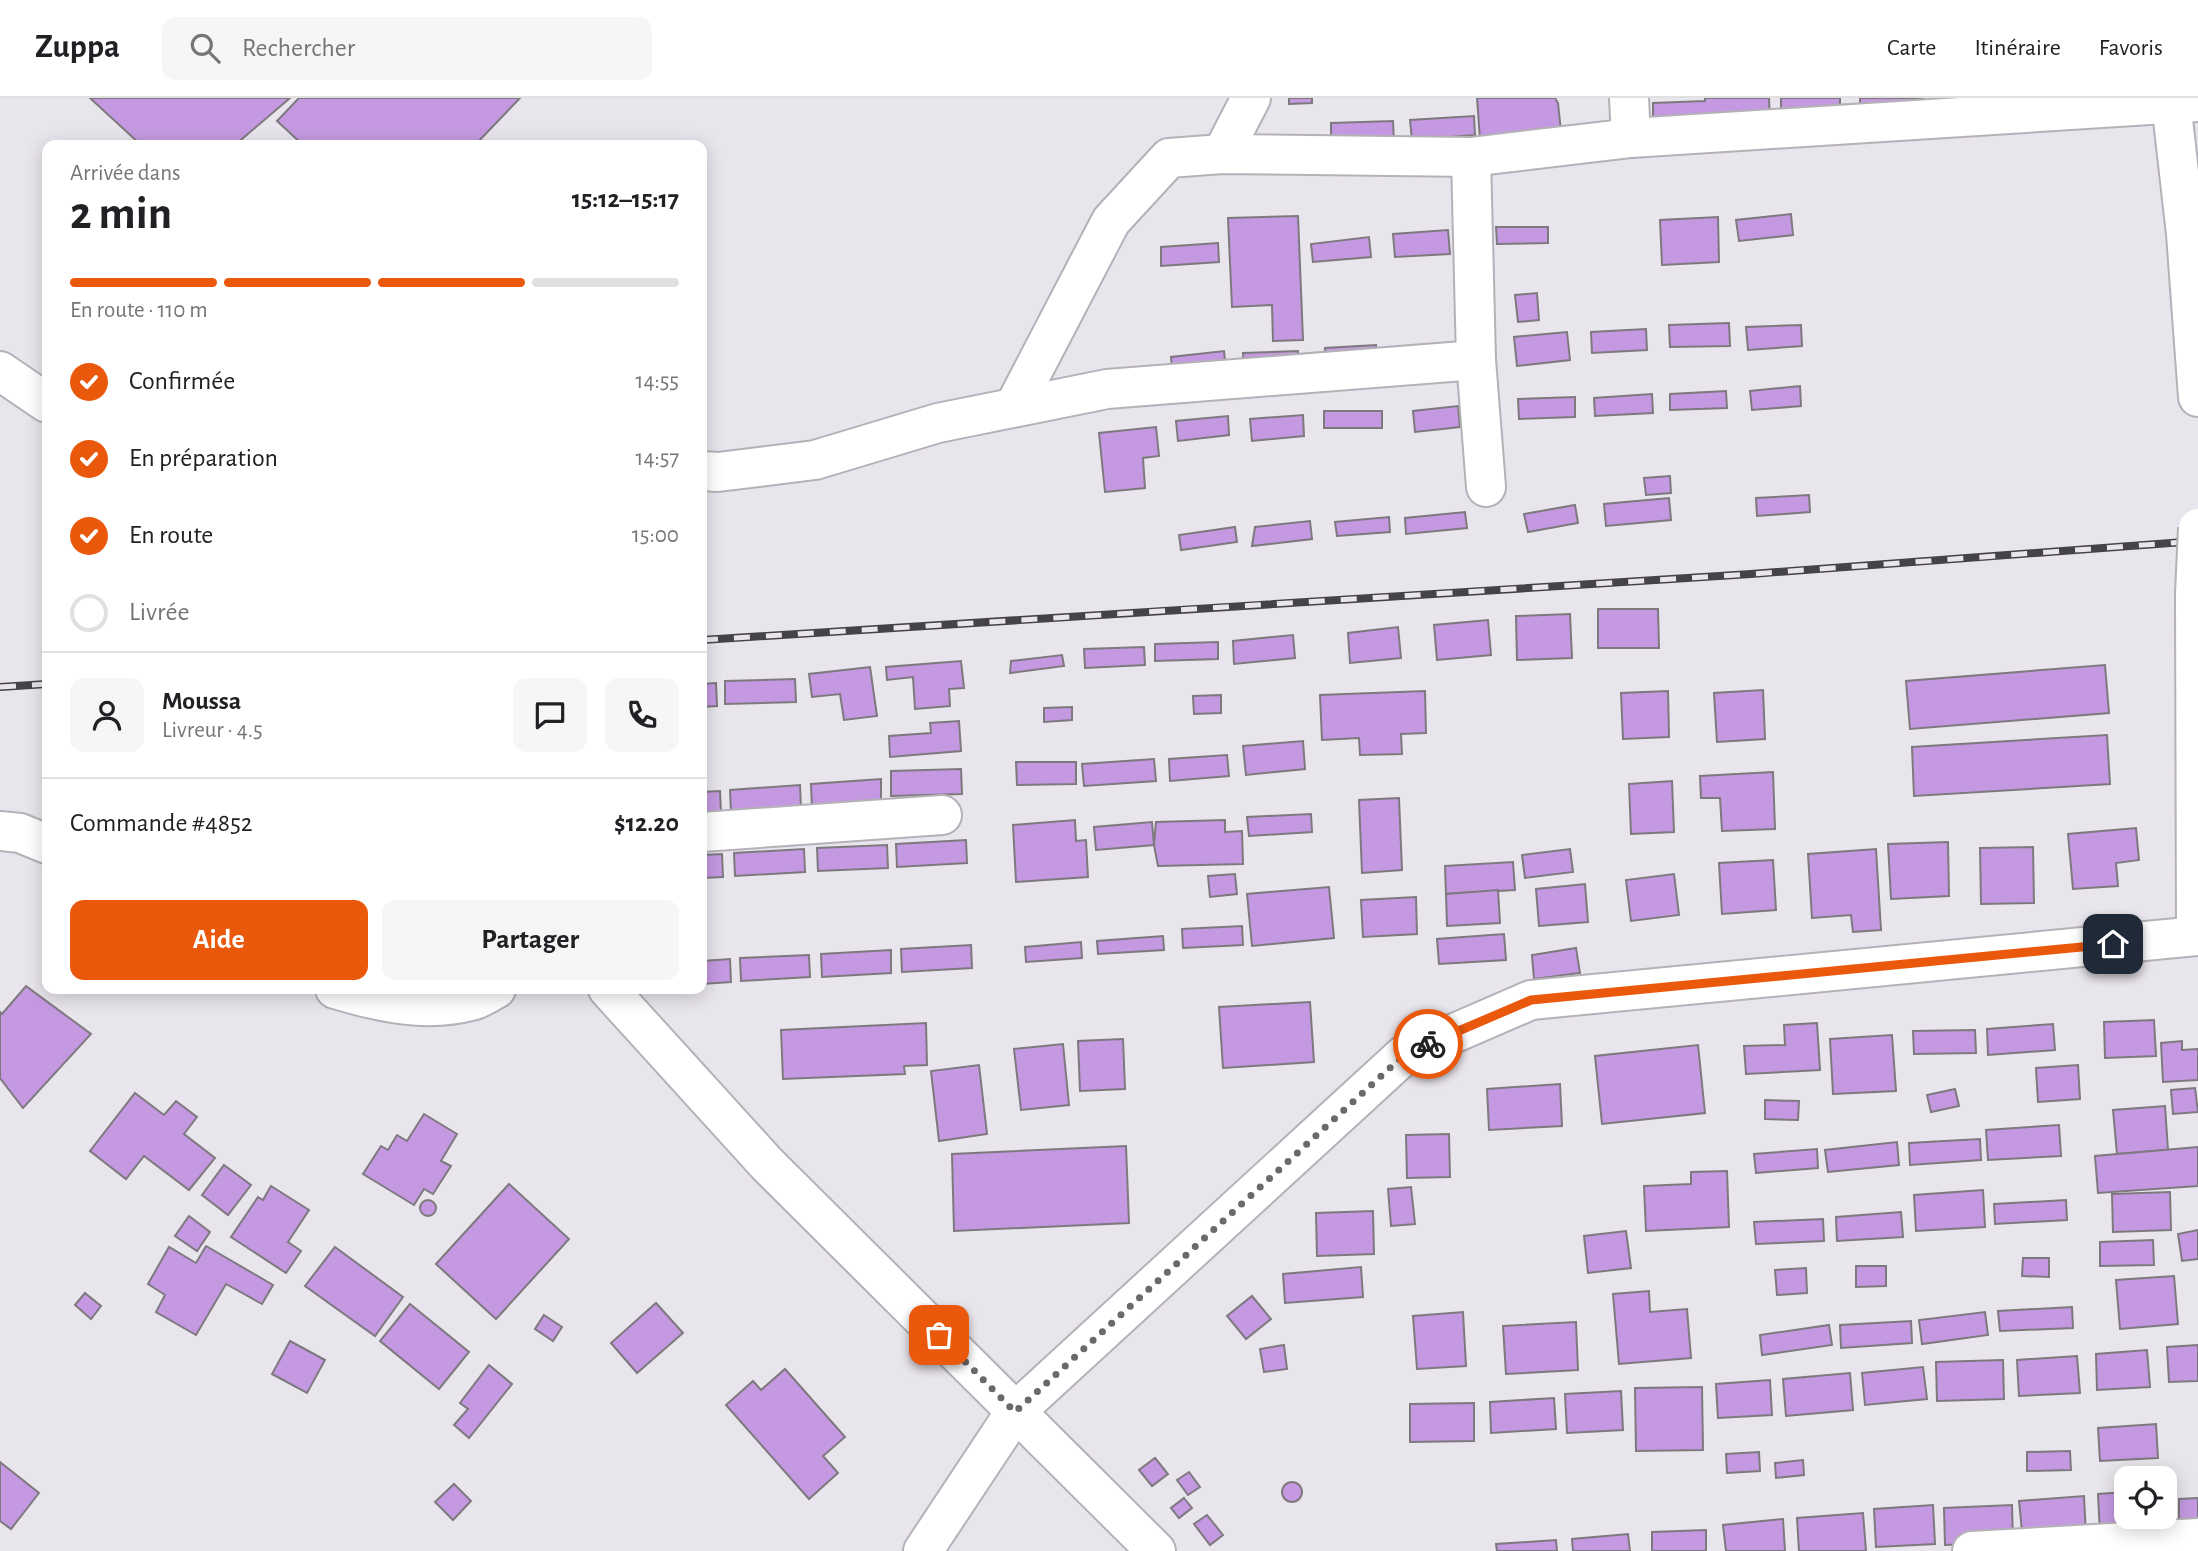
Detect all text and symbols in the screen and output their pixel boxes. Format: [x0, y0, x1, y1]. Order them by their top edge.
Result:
search box [162, 17, 652, 80]
icon: search [186, 29, 224, 67]
text: Zuppa [35, 31, 120, 64]
text: Rechercher [242, 35, 355, 61]
text: Carte [1887, 36, 1936, 60]
text: Itinéraire [1974, 36, 2061, 60]
text: Favoris [2099, 36, 2163, 60]
text: Arrivée dans [70, 162, 181, 185]
text: 15:12–15:17 [572, 186, 679, 212]
text: 2 min [70, 191, 172, 237]
text: En route · 110 m [70, 299, 208, 322]
icon: check [70, 363, 108, 401]
text: Confirmée [129, 368, 235, 394]
text: 14:55 [636, 370, 679, 393]
icon: check [70, 440, 108, 478]
text: En préparation [129, 445, 278, 471]
text: 14:57 [636, 447, 679, 470]
icon: check [70, 517, 108, 555]
text: En route [129, 522, 213, 548]
text: 15:00 [632, 524, 679, 547]
text: Livrée [129, 599, 189, 625]
button: person [70, 678, 144, 752]
button: chat [513, 678, 587, 752]
button: phone [605, 678, 679, 752]
text: Moussa [162, 688, 241, 714]
text: Livreur · 4.5 [162, 719, 263, 742]
text: Commande #4852 [70, 810, 253, 836]
text: $12.20 [614, 810, 679, 836]
button: Aide [70, 900, 368, 980]
button: Partager [382, 900, 679, 980]
pin [2083, 914, 2143, 974]
icon: home [2094, 925, 2132, 963]
courier [1393, 1009, 1463, 1079]
icon: bike [1409, 1025, 1447, 1063]
pin [909, 1305, 969, 1365]
icon: bag [920, 1316, 958, 1354]
map controls [2114, 1466, 2177, 1529]
button: locate [2114, 1466, 2177, 1529]

